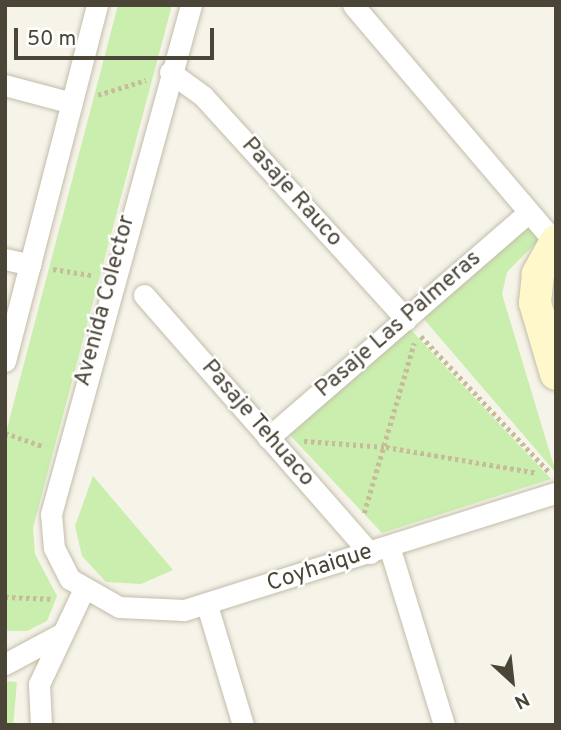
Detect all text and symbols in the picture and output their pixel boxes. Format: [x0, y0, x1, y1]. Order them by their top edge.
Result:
scale bar [18, 14, 217, 58]
text: 50 m [27, 26, 76, 53]
street label: Pasaje Rauco [235, 133, 347, 253]
street label: Avenida Colector [70, 212, 142, 390]
street label: Pasaje Las Palmeras [311, 246, 487, 404]
street label: Pasaje Tehuaco [194, 355, 320, 493]
street label: Coyhaique [264, 539, 376, 599]
north arrow [477, 646, 547, 716]
text: N [510, 686, 533, 714]

